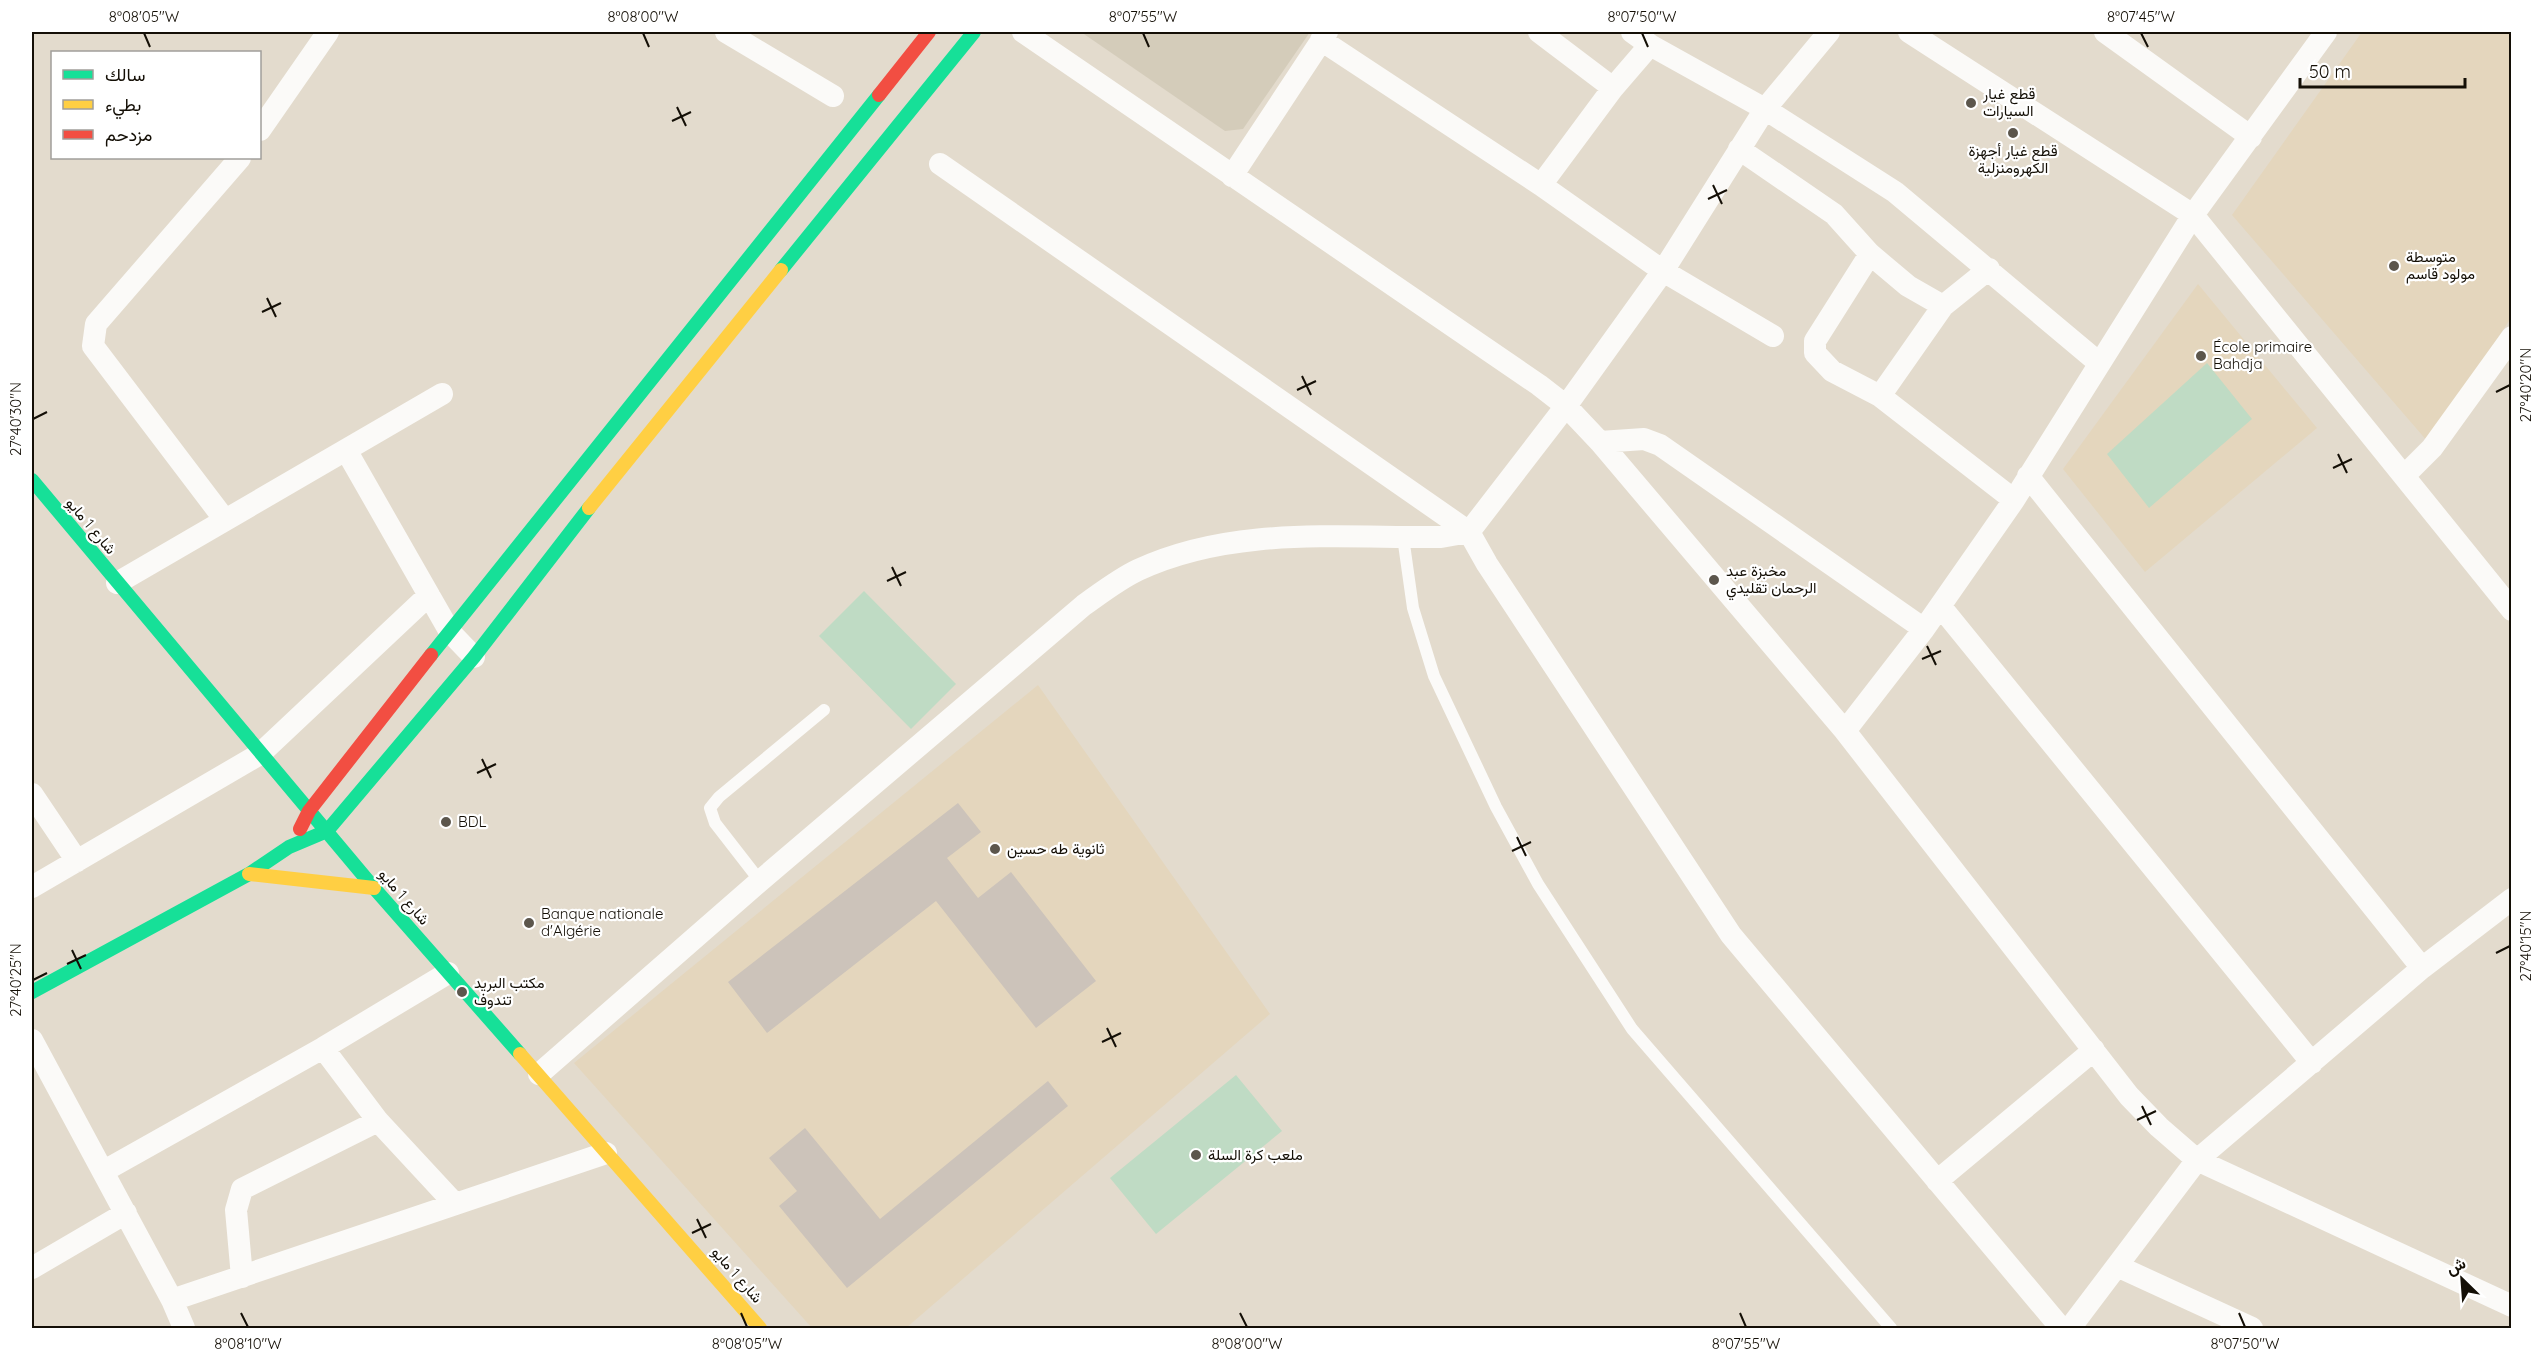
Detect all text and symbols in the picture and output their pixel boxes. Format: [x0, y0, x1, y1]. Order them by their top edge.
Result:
text: 8°08'05"W [109, 7, 180, 26]
text: 8°08'00"W [607, 7, 679, 26]
text: 8°07'55"W [1109, 7, 1178, 26]
text: 8°07'50"W [1607, 7, 1677, 26]
text: 8°07'45"W [2107, 7, 2176, 26]
legend [51, 51, 261, 159]
scale bar [2300, 51, 2465, 89]
text: 50 m [2309, 60, 2351, 83]
text: سالك [105, 63, 145, 86]
place label: قطع غيار السيارات [1982, 84, 2036, 120]
text: بطيء [105, 93, 141, 120]
marker: قطع غيار السيارات [1964, 96, 1978, 110]
text: مزدحم [105, 123, 152, 147]
marker: قطع غيار أجهزة الكهرومنزلية [2006, 126, 2020, 140]
place label: قطع غيار أجهزة الكهرومنزلية [1968, 141, 2058, 177]
place label: متوسطة مولود قاسم [2406, 247, 2475, 284]
marker: متوسطة مولود قاسم [2387, 259, 2401, 273]
place label: École primaire Bahdja [2213, 337, 2312, 373]
text: 27°40'20"N [2516, 348, 2535, 422]
marker: École primaire Bahdja [2194, 349, 2208, 363]
text: 27°40'30"N [6, 382, 25, 456]
street label: شارع 1 مايو [61, 494, 121, 559]
place label: مخبزة عبد الرحمان تقليدي [1726, 561, 1816, 601]
marker: مخبزة عبد الرحمان تقليدي [1707, 573, 1721, 587]
place label: BDL [458, 812, 487, 831]
marker: BDL [439, 815, 453, 829]
place label: ثانوية طه حسين [1007, 839, 1105, 859]
marker: ثانوية طه حسين [988, 842, 1002, 856]
street label: شارع 1 مايو [373, 865, 434, 930]
place label: Banque nationale d'Algérie [541, 904, 663, 940]
text: 27°40'15"N [2516, 911, 2535, 981]
marker: Banque nationale d'Algérie [522, 916, 536, 930]
text: 27°40'25"N [6, 943, 25, 1017]
place label: مكتب البريد تندوف [474, 973, 545, 1009]
marker: مكتب البريد تندوف [455, 985, 469, 999]
place label: ملعب كرة السلة [1208, 1145, 1303, 1164]
marker: ملعب كرة السلة [1189, 1148, 1203, 1162]
street label: شارع 1 مايو [706, 1243, 767, 1308]
north arrow [2432, 1249, 2492, 1309]
text: ش [2443, 1252, 2469, 1279]
text: 8°08'10"W [214, 1334, 282, 1353]
text: 8°08'05"W [712, 1334, 783, 1353]
text: 8°08'00"W [1211, 1334, 1283, 1353]
text: 8°07'55"W [1712, 1334, 1781, 1353]
text: 8°07'50"W [2210, 1334, 2280, 1353]

